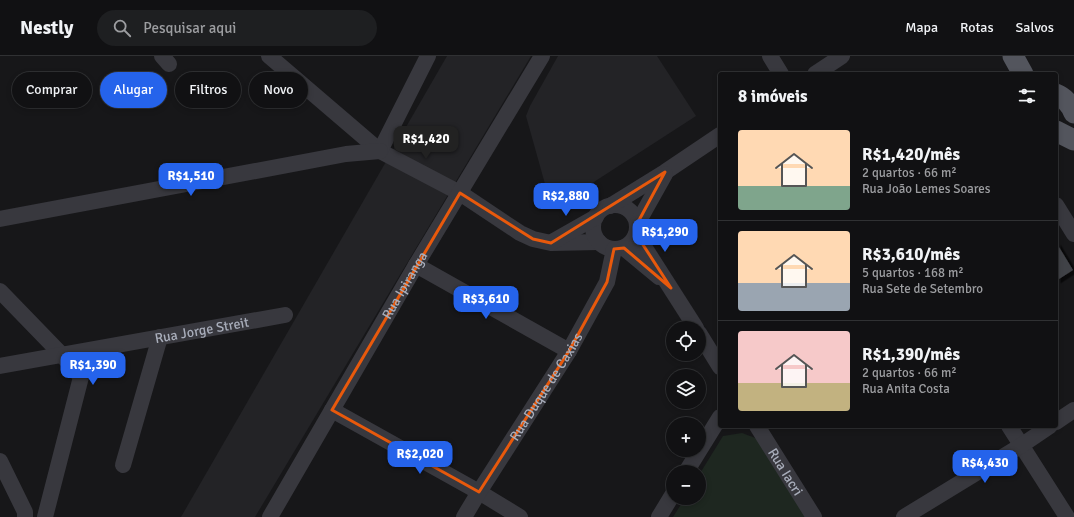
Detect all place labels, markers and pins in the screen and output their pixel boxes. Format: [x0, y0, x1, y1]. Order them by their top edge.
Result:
pin: R$1,420 [389, 126, 463, 160]
pin: R$1,510 [154, 163, 228, 197]
pin: R$2,880 [529, 183, 603, 217]
pin: R$1,290 [628, 219, 702, 253]
pin: R$3,610 [449, 286, 523, 320]
pin: R$1,390 [56, 352, 130, 386]
pin: R$2,020 [383, 441, 457, 475]
pin: R$4,430 [948, 450, 1022, 484]

